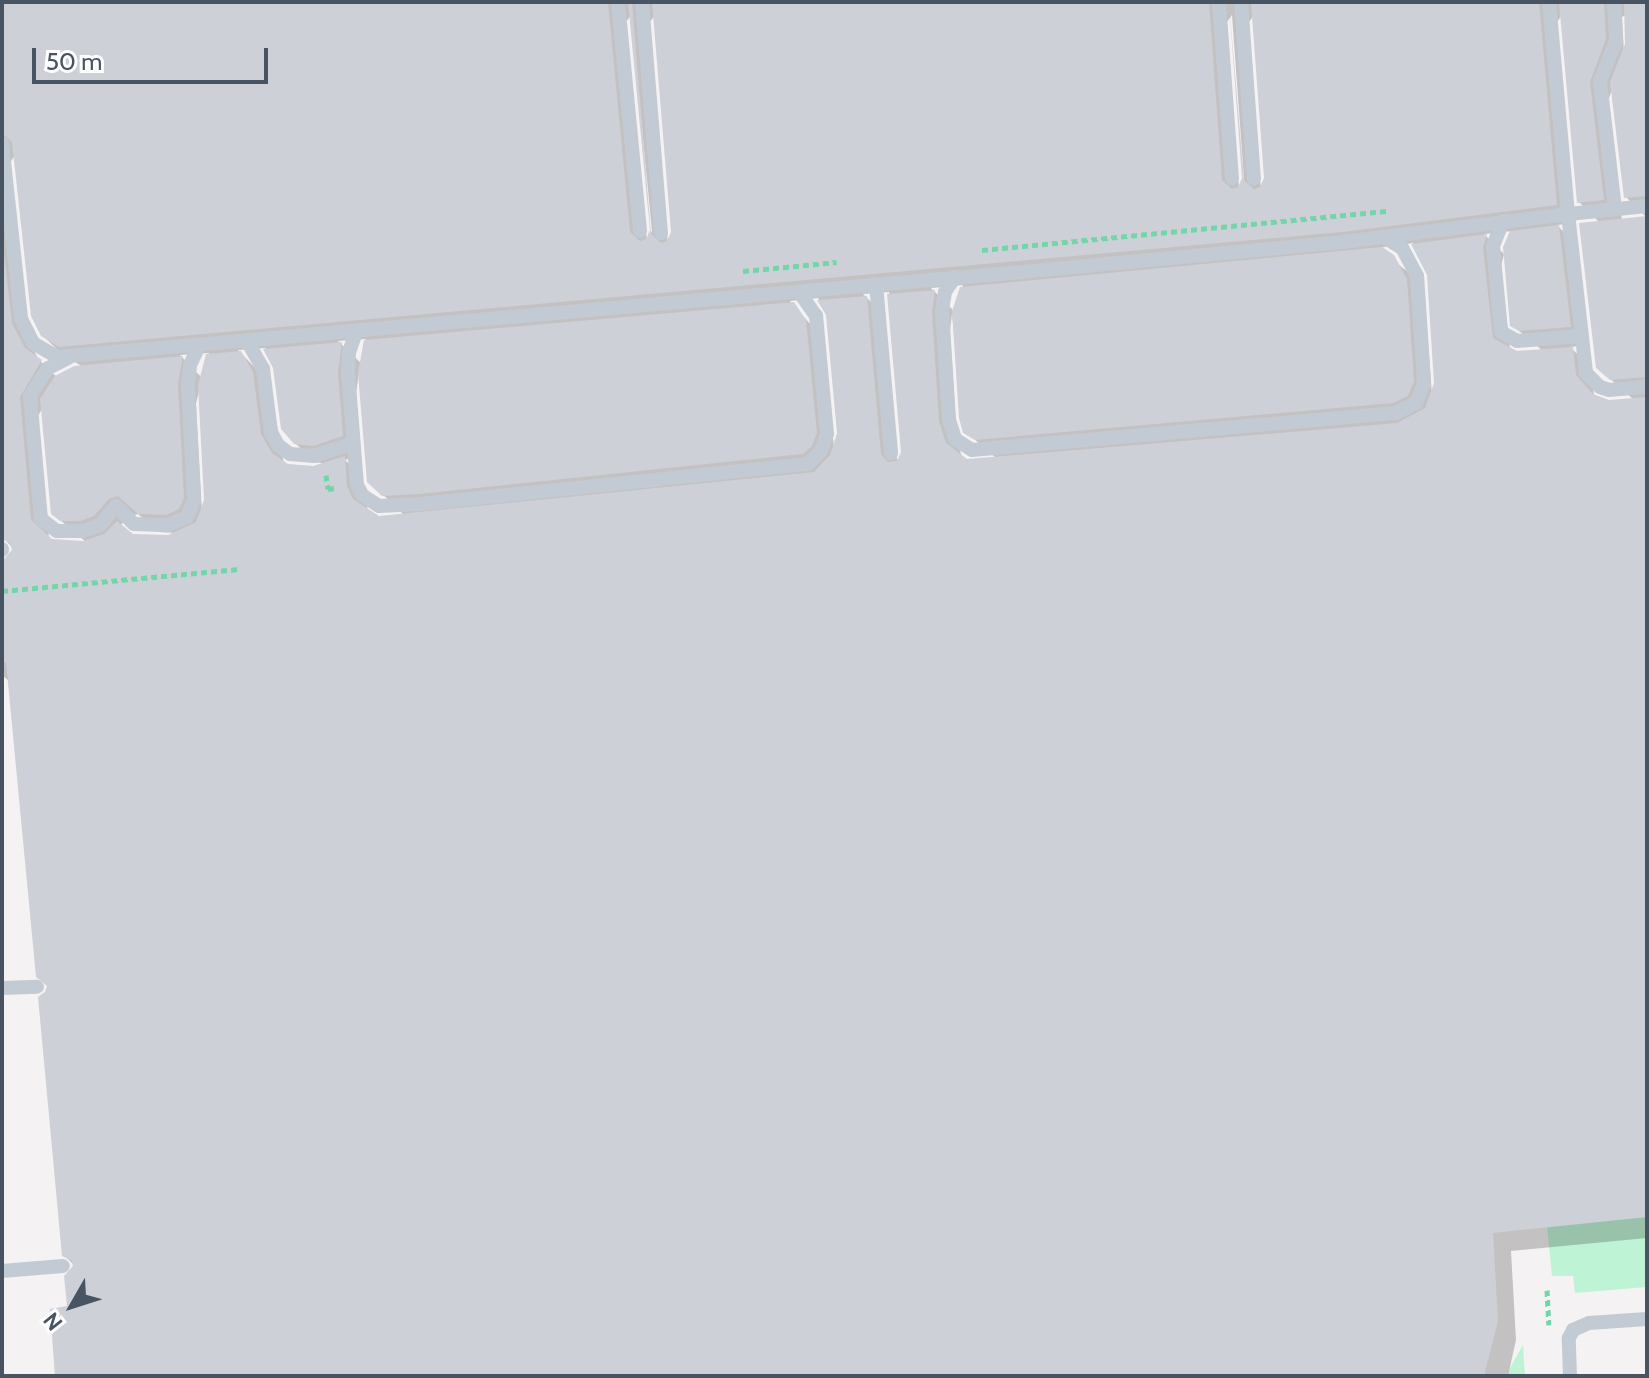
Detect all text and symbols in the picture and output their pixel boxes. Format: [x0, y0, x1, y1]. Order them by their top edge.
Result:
scale bar [36, 32, 272, 82]
text: 50 m [46, 47, 102, 76]
north arrow [32, 1266, 112, 1346]
text: N [38, 1307, 68, 1336]

